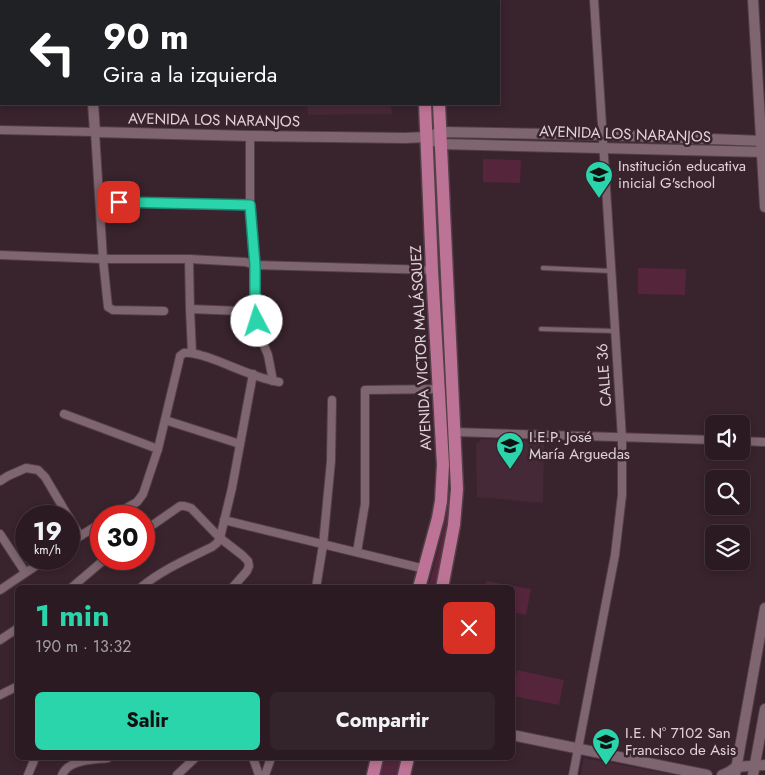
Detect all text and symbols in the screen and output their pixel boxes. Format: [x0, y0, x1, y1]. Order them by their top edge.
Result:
text: 90 m [103, 12, 189, 62]
icon: left [20, 20, 85, 85]
text: Gira a la izquierda [103, 58, 277, 90]
street label: AVENIDA LOS NARANJOS [128, 108, 300, 132]
street label: AVENIDA LOS NARANJOS [539, 120, 711, 148]
place label: Institución educativa inicial G'school [618, 155, 746, 194]
school or university icon: Institución educativa inicial G'school [584, 160, 614, 199]
pin [98, 181, 140, 223]
icon: arrive [105, 188, 133, 216]
street label: AVENIDA VICTOR MALÁSQUEZ [405, 245, 437, 451]
position arrow [230, 294, 282, 346]
street label: CALLE 36 [591, 343, 617, 407]
map controls [705, 415, 750, 570]
button: sound [705, 415, 750, 460]
place label: I.E.P. José María Arguedas [529, 426, 630, 465]
school or university icon: I.E.P. José María Arguedas [495, 431, 525, 470]
button: search [705, 470, 750, 515]
speed limit sign: 30 [90, 505, 155, 570]
text: 19 [33, 513, 62, 549]
button: layers [705, 525, 750, 570]
text: km/h [34, 541, 61, 559]
text: 1 min [35, 594, 109, 637]
button: close [443, 602, 495, 654]
text: 190 m · 13:32 [35, 635, 131, 658]
button: Salir [35, 692, 260, 750]
button: Compartir [270, 692, 495, 750]
place label: I.E. N° 7102 San Francisco de Asis [625, 722, 736, 761]
school or university icon: I.E. N° 7102 San Francisco de Asis [591, 727, 621, 766]

